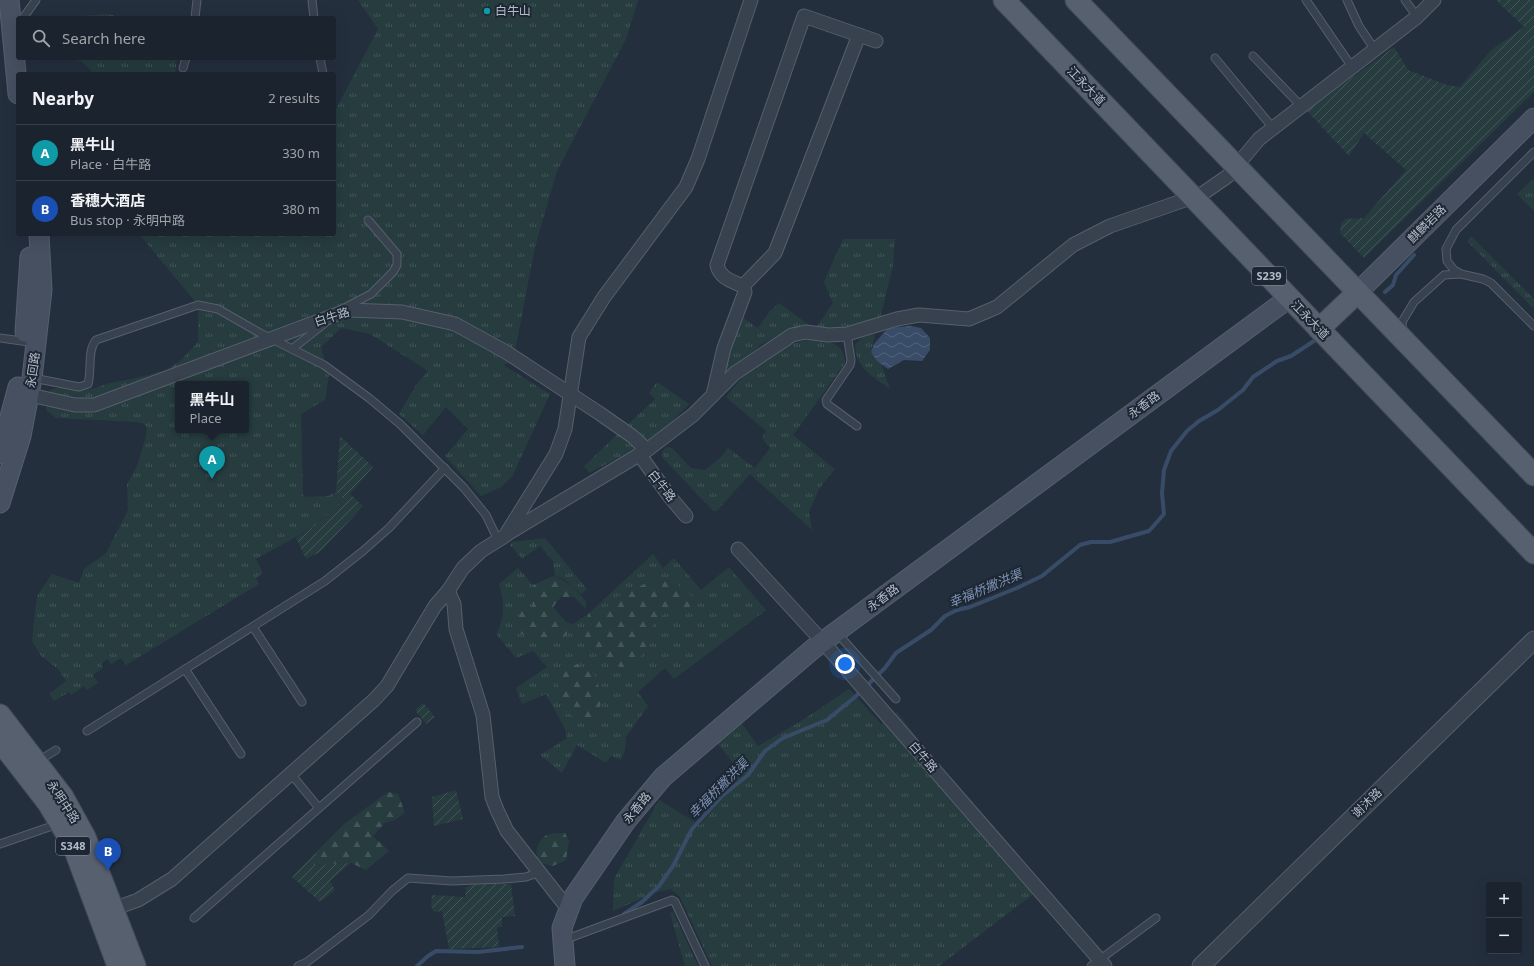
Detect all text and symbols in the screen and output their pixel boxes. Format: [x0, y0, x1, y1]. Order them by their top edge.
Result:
place label: 白牛山 [495, 2, 531, 19]
marker: 白牛山 [482, 6, 492, 16]
search box [16, 16, 336, 60]
icon: search [30, 27, 52, 49]
text: Search here [62, 28, 145, 48]
street label: 江永大道 [1064, 62, 1109, 109]
text: Nearby [32, 87, 94, 110]
text: 2 results [268, 89, 320, 107]
text: 黑牛山 [70, 134, 115, 154]
text: A [41, 144, 50, 162]
text: 330 m [282, 144, 320, 162]
text: Place · 白牛路 [70, 155, 151, 173]
text: 香穗大酒店 [70, 190, 145, 210]
text: B [41, 200, 49, 218]
text: 380 m [282, 200, 320, 218]
street label: 麒麟岩路 [1404, 201, 1450, 247]
text: Bus stop · 永明中路 [70, 211, 185, 229]
road number: S239 [1252, 267, 1286, 285]
street label: 江永大道 [1288, 296, 1333, 343]
street label: 白牛路 [312, 303, 352, 330]
street label: 永回路 [22, 351, 43, 389]
popup [175, 381, 249, 433]
street label: 永香路 [1124, 387, 1163, 422]
text: 黑牛山 [189, 389, 235, 409]
text: Place [189, 409, 222, 427]
pin: A [199, 446, 225, 479]
street label: 白牛路 [645, 466, 680, 505]
water label: 幸福桥撇洪渠 [946, 564, 1026, 612]
street label: 永香路 [863, 580, 902, 615]
your location [835, 654, 855, 674]
street label: 白牛路 [905, 738, 942, 776]
water label: 幸福桥撇洪渠 [684, 753, 753, 822]
street label: 永明中路 [43, 777, 84, 826]
street label: 谢沐路 [1348, 784, 1386, 821]
street label: 永香路 [619, 788, 655, 827]
road number: S348 [56, 837, 90, 855]
pin: B [95, 838, 121, 871]
map controls [1486, 882, 1522, 954]
button: + [1486, 882, 1522, 918]
button: − [1486, 918, 1522, 954]

